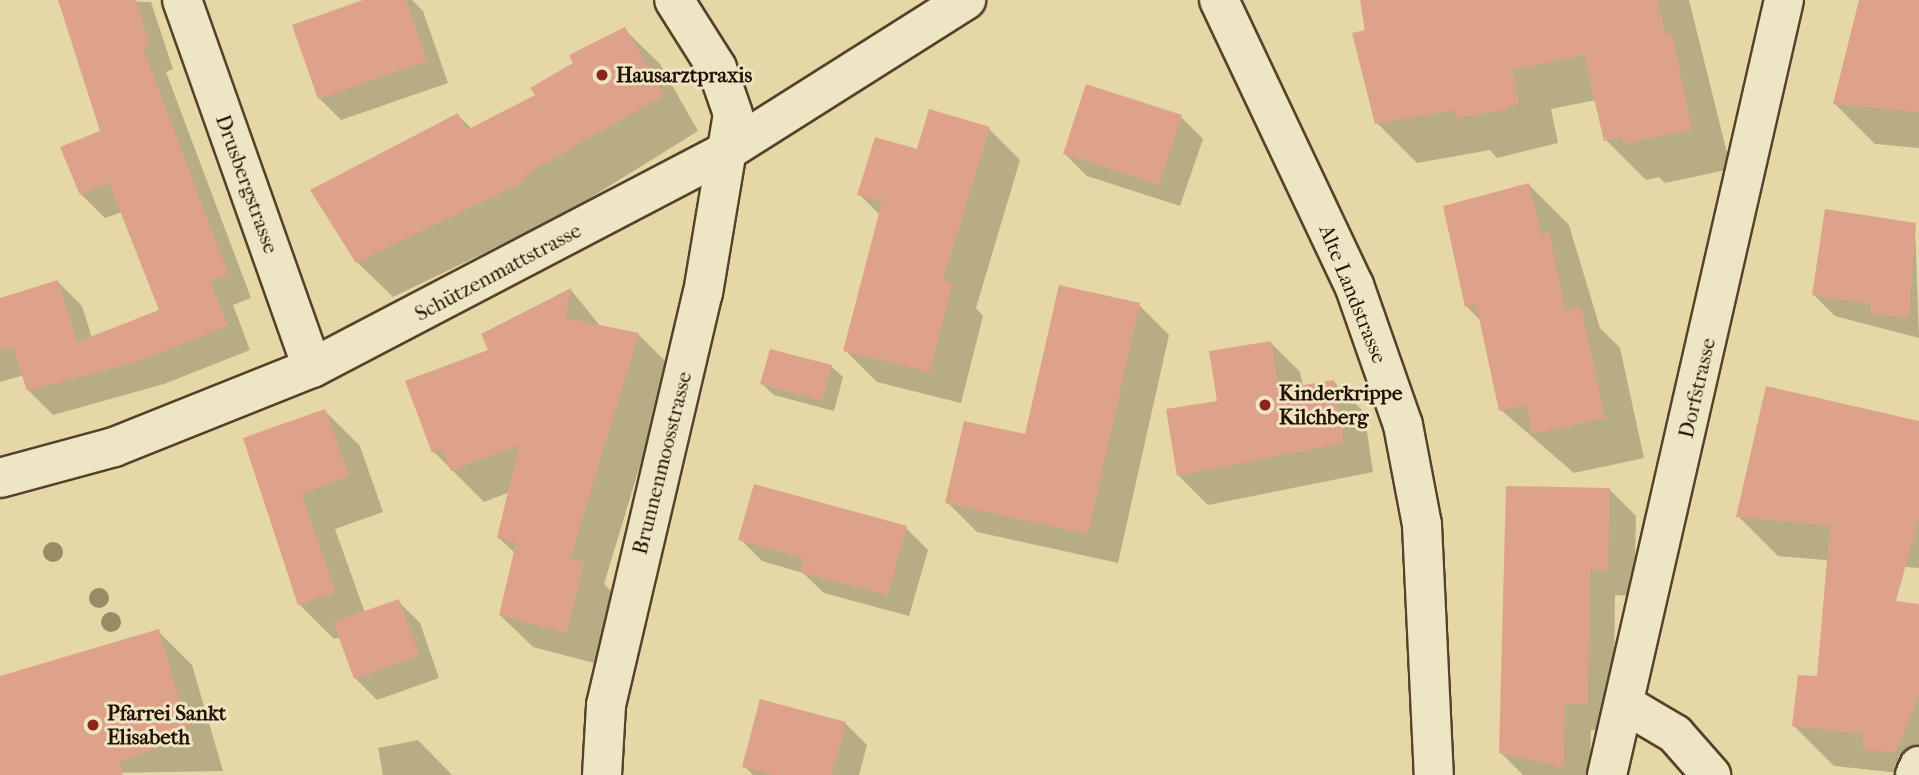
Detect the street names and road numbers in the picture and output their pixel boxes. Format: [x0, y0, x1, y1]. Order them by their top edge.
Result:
street label: Drusbergstrasse [210, 111, 284, 257]
street label: Schützenmattstrasse [411, 218, 585, 326]
street label: Alte Landstrasse [1314, 221, 1392, 367]
street label: Dorfstrasse [1673, 335, 1721, 441]
street label: Brunnenmoosstrasse [627, 369, 697, 557]

